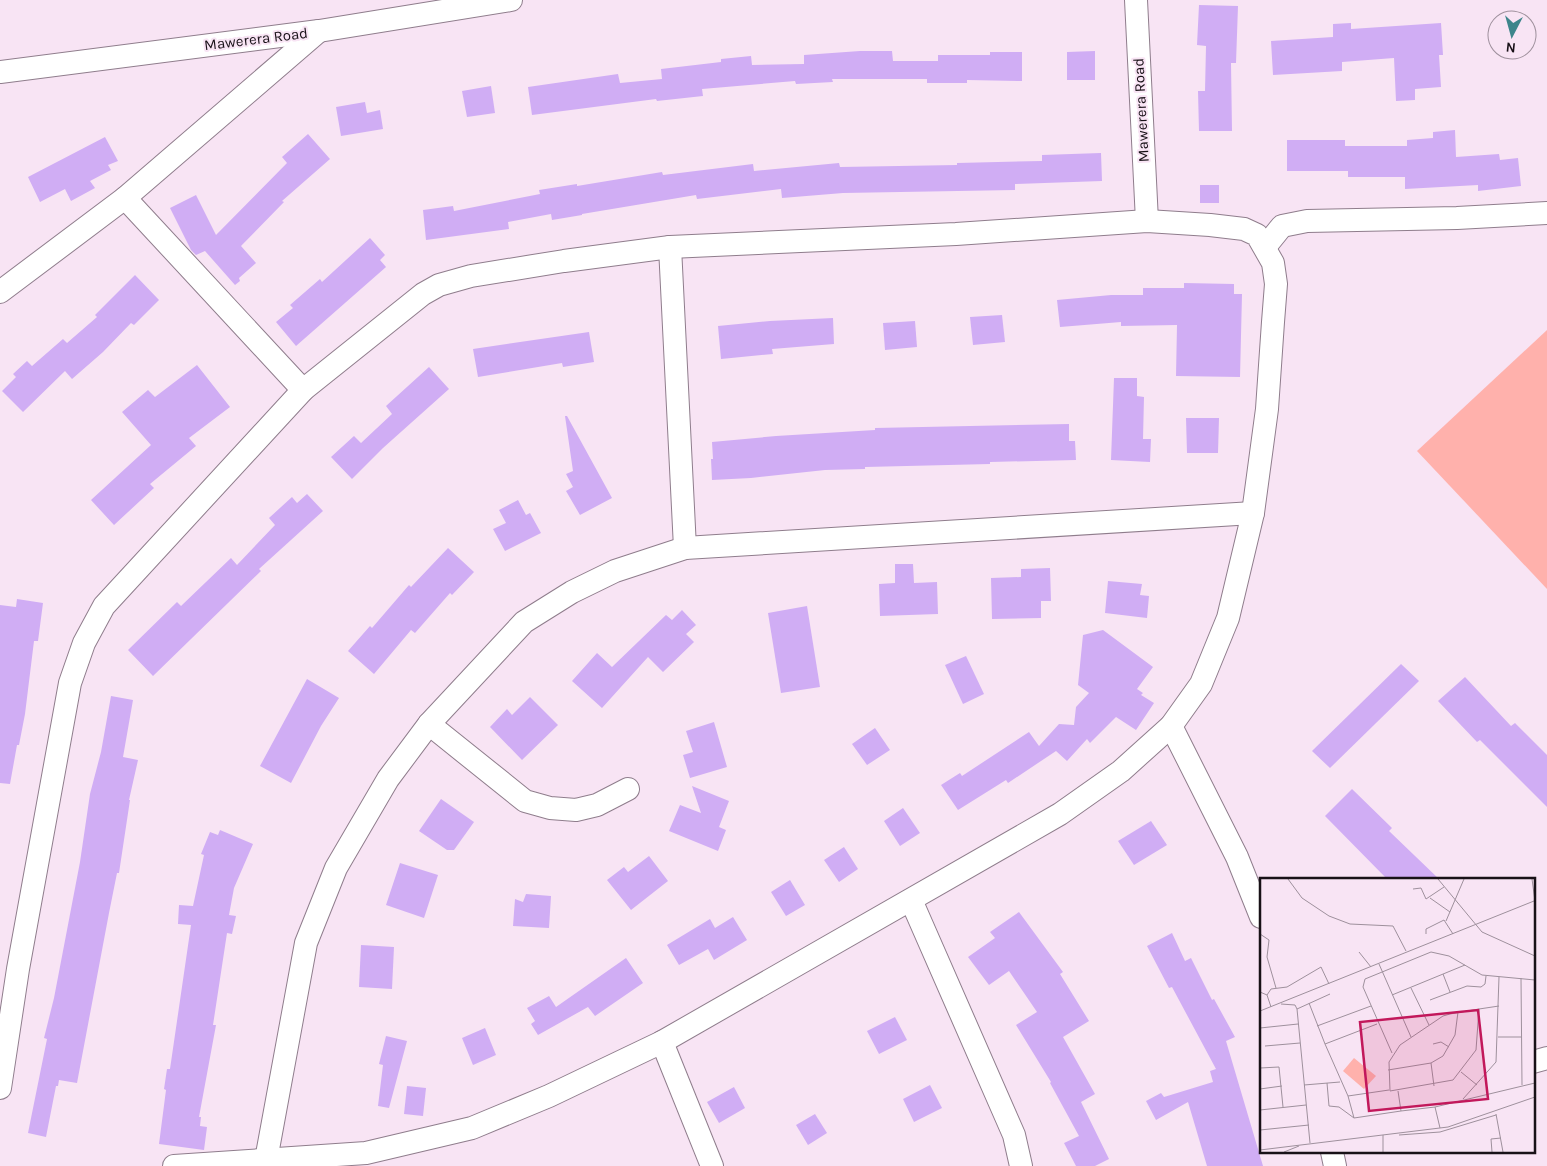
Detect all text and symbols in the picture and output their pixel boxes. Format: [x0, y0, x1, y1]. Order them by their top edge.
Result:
north arrow [1487, 10, 1537, 60]
street label: Mawerera Road [203, 24, 309, 54]
text: N [1505, 38, 1517, 56]
street label: Mawerera Road [1129, 57, 1153, 163]
inset map [1260, 878, 1534, 1154]

